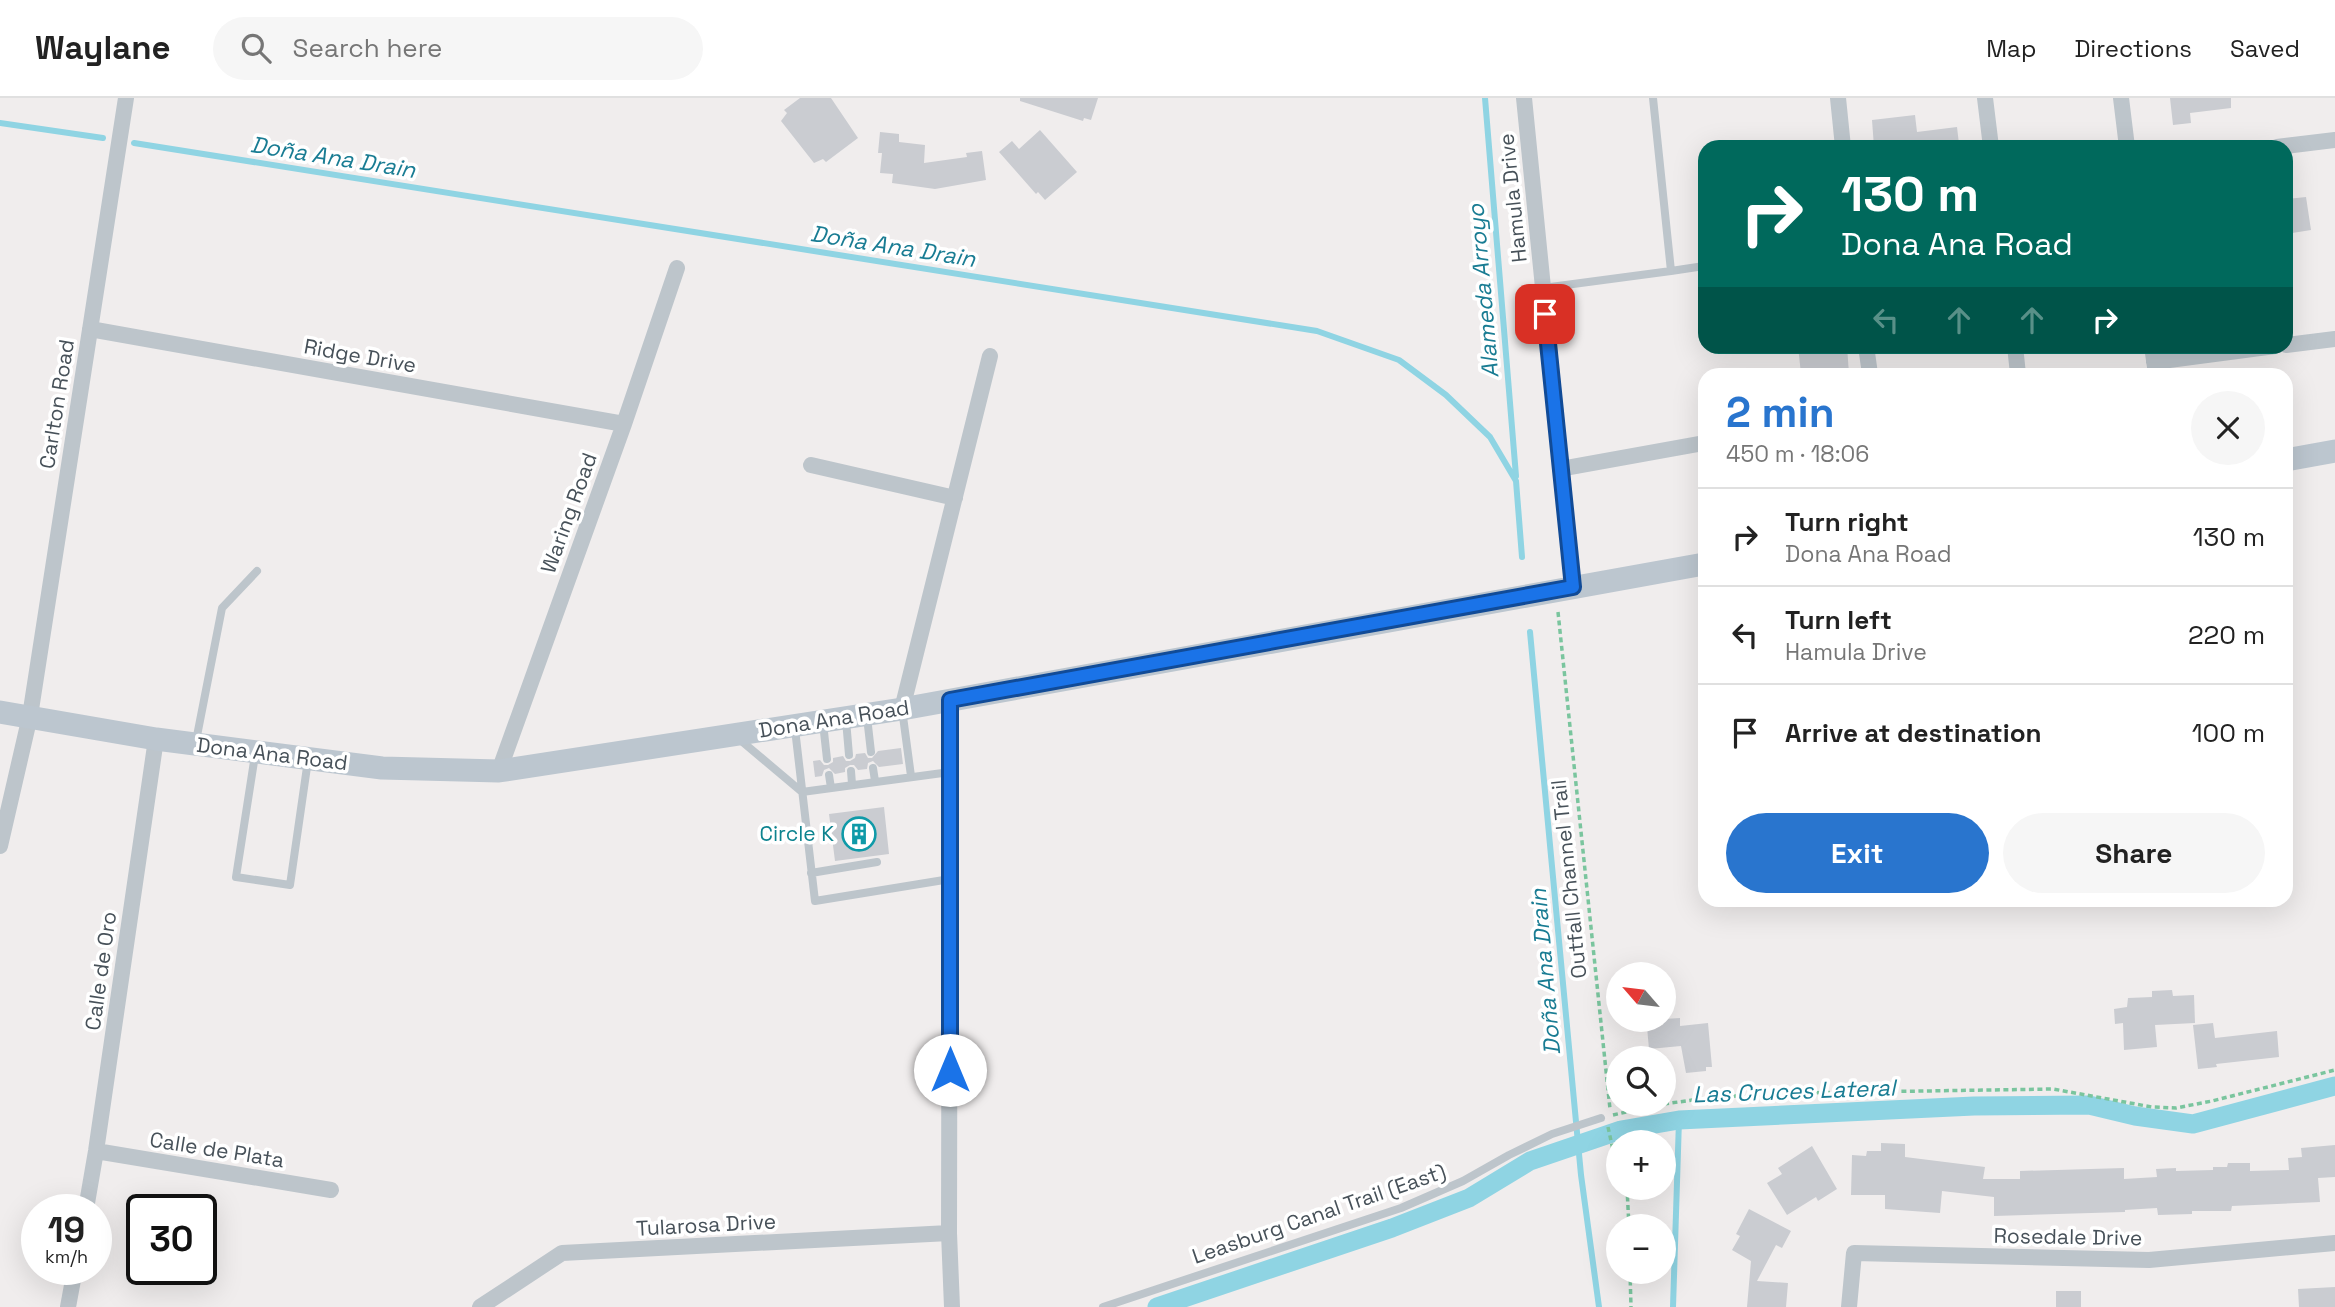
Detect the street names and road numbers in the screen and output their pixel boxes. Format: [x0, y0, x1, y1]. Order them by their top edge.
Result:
street label: Hamula Drive [1492, 132, 1533, 264]
street label: Ridge Drive [302, 332, 418, 379]
street label: Carlton Road [33, 337, 80, 471]
street label: Waring Road [534, 449, 603, 577]
street label: Dona Ana Road [757, 693, 911, 744]
street label: Dona Ana Road [195, 731, 349, 776]
street label: Outfall Channel Trail [1545, 778, 1592, 980]
street label: Calle de Oro [79, 910, 122, 1032]
street label: Calle de Plata [148, 1126, 286, 1173]
street label: Leasburg Canal Trail (East) [1188, 1157, 1449, 1270]
street label: Tularosa Drive [635, 1207, 777, 1242]
street label: Rosedale Drive [1993, 1222, 2143, 1251]

